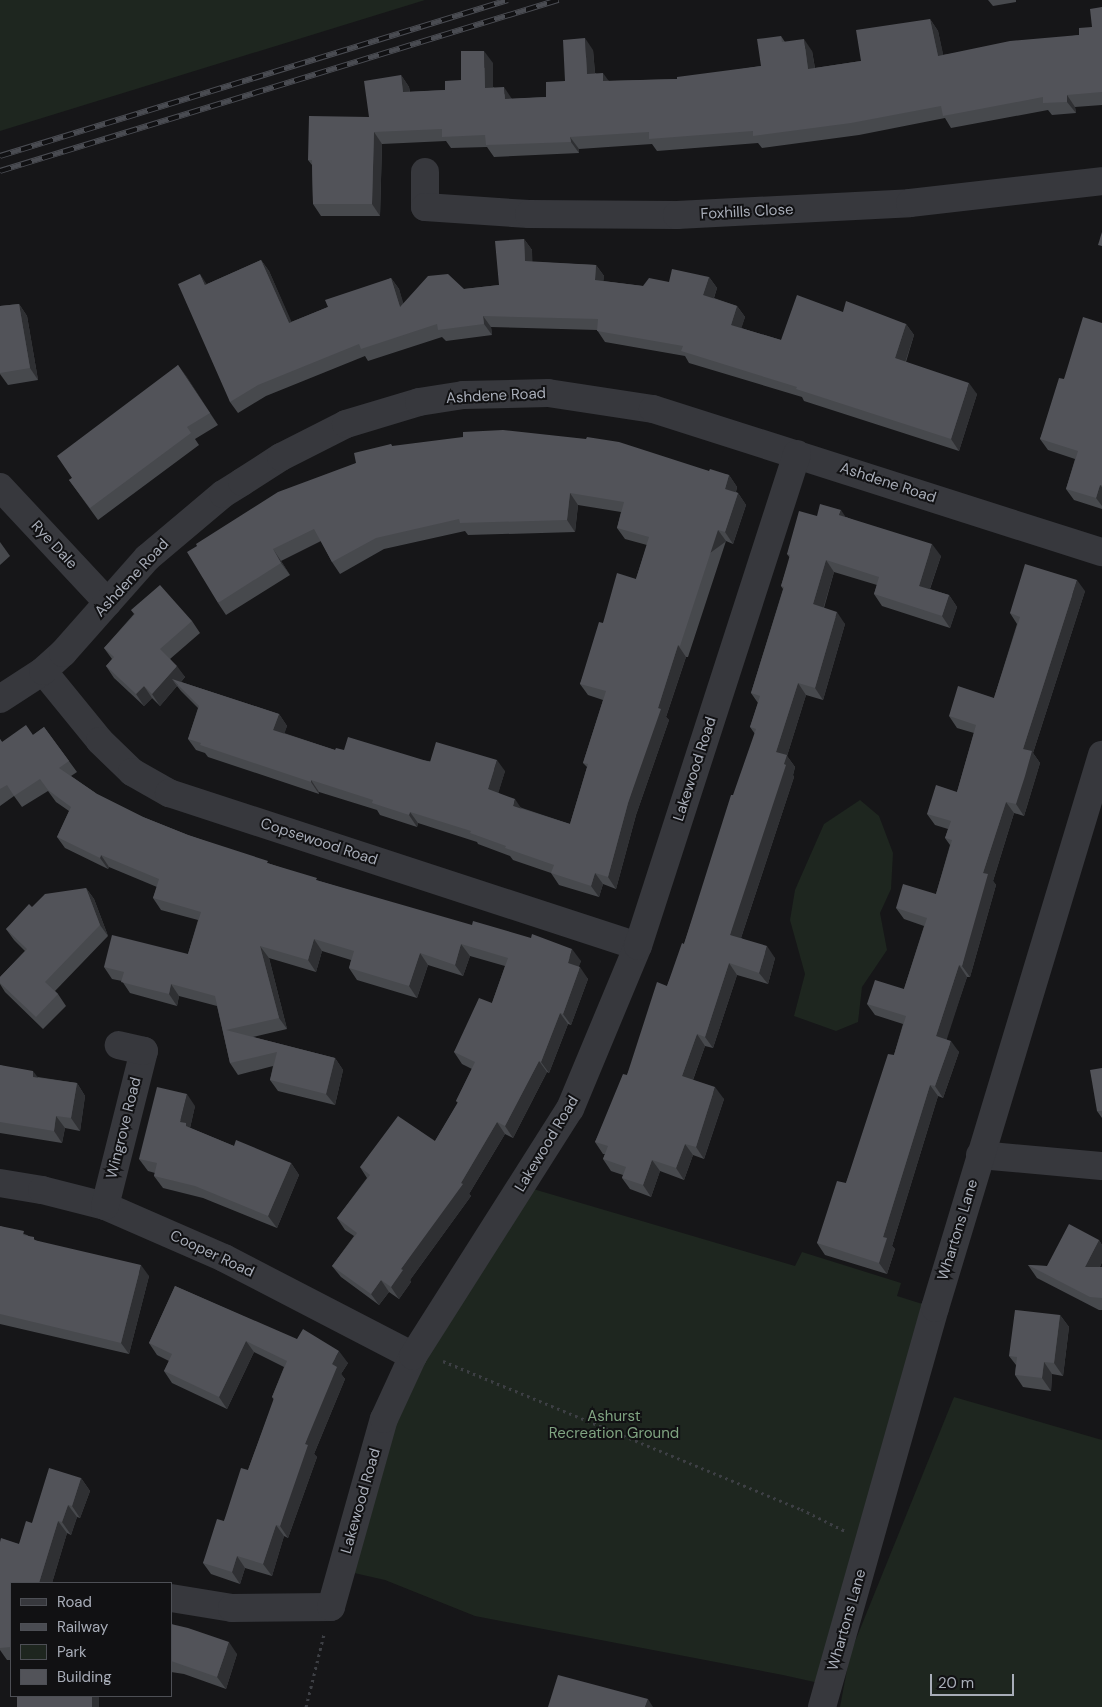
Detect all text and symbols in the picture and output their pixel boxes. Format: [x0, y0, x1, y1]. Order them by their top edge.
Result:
street label: Foxhills Close [700, 201, 794, 223]
street label: Ashdene Road [446, 384, 546, 408]
street label: Ashdene Road [838, 459, 938, 507]
street label: Rye Dale [27, 517, 81, 573]
street label: Ashdene Road [91, 535, 173, 621]
street label: Lakewood Road [670, 715, 720, 823]
street label: Copsewood Road [258, 815, 380, 869]
street label: Wingrove Road [103, 1075, 145, 1181]
street label: Lakewood Road [511, 1093, 583, 1195]
street label: Whartons Lane [934, 1177, 982, 1283]
street label: Cooper Road [167, 1227, 257, 1281]
park label: Ashurst Recreation Ground [549, 1407, 679, 1442]
street label: Lakewood Road [337, 1446, 385, 1556]
street label: Whartons Lane [824, 1567, 870, 1673]
legend [10, 1582, 172, 1697]
text: Road [57, 1592, 92, 1612]
text: Railway [57, 1617, 108, 1637]
text: Park [57, 1642, 87, 1662]
scale bar [932, 1664, 1016, 1696]
text: Building [57, 1667, 112, 1687]
text: 20 m [938, 1673, 974, 1693]

